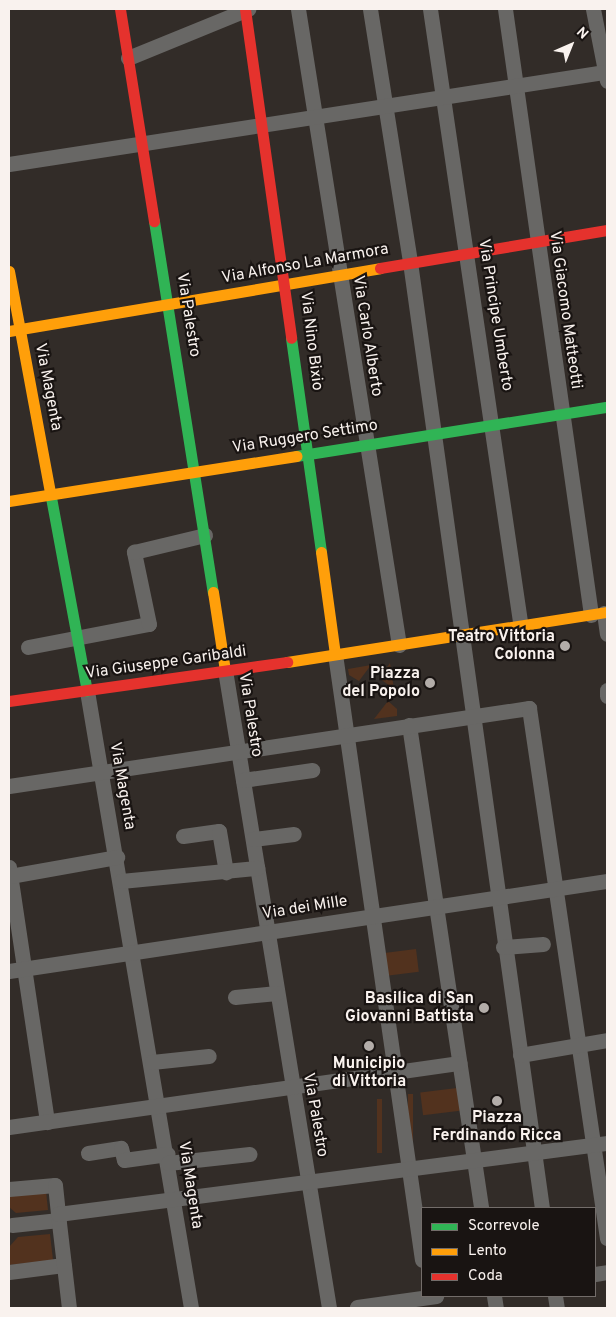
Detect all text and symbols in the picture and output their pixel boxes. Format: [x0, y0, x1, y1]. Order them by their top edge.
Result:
north arrow [546, 20, 596, 70]
text: N [572, 24, 591, 43]
street label: Via Giacomo Matteotti [544, 230, 586, 390]
street label: Via Principe Umberto [473, 238, 517, 392]
street label: Via Alfonso La Marmora [220, 240, 390, 288]
street label: Via Palestro [172, 272, 204, 358]
street label: Via Carlo Alberto [348, 274, 386, 398]
street label: Via Nino Bixio [295, 290, 327, 392]
street label: Via Magenta [30, 342, 66, 432]
street label: Via Ruggero Settimo [231, 416, 379, 458]
place label: Teatro Vittoria Colonna [447, 627, 555, 665]
marker: Teatro Vittoria Colonna [559, 640, 571, 652]
street label: Via Giuseppe Garibaldi [84, 642, 248, 684]
place label: Piazza del Popolo [342, 664, 420, 702]
street label: Via Palestro [234, 672, 266, 758]
marker: Piazza del Popolo [424, 677, 436, 689]
street label: Via Magenta [105, 741, 139, 831]
street label: Via dei Mille [261, 892, 349, 924]
place label: Basilica di San Giovanni Battista [345, 989, 474, 1027]
marker: Basilica di San Giovanni Battista [478, 1002, 490, 1014]
marker: Municipio di Vittoria [363, 1040, 375, 1052]
place label: Municipio di Vittoria [332, 1054, 406, 1092]
street label: Via Palestro [298, 1071, 332, 1159]
marker: Piazza Ferdinando Ricca [491, 1095, 503, 1107]
place label: Piazza Ferdinando Ricca [432, 1108, 562, 1146]
street label: Via Magenta [174, 1140, 206, 1230]
legend [421, 1207, 596, 1297]
text: Scorrevole [468, 1217, 540, 1236]
text: Lento [468, 1242, 507, 1261]
text: Coda [468, 1267, 503, 1286]

